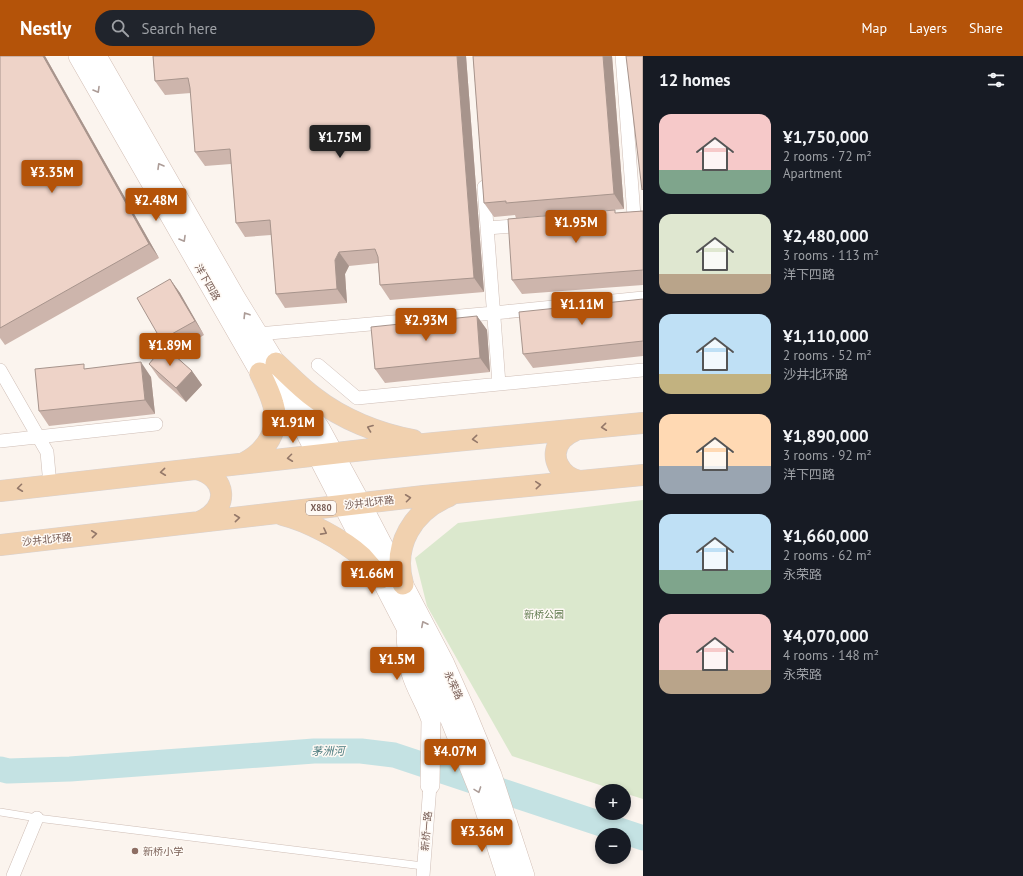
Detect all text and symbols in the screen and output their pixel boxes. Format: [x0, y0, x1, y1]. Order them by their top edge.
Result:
search box [95, 10, 375, 46]
text: Nestly [20, 16, 71, 40]
icon: search [109, 17, 131, 39]
text: Search here [141, 19, 217, 38]
text: Map [861, 19, 887, 37]
text: Layers [909, 19, 947, 37]
text: Share [969, 19, 1003, 37]
text: 12 homes [659, 69, 730, 91]
icon: filters [985, 69, 1007, 91]
one-way arrow [93, 86, 100, 93]
pin: ¥1.75M [307, 125, 373, 159]
text: ¥1,750,000 [783, 126, 869, 148]
text: ¥1.75M [318, 129, 362, 146]
icon: home [691, 130, 739, 178]
text: 2 rooms · 72 m² [783, 148, 872, 165]
pin: ¥3.35M [19, 160, 85, 194]
one-way arrow [157, 163, 164, 170]
text: ¥3.35M [30, 164, 74, 181]
text: Apartment [783, 165, 842, 182]
pin: ¥2.48M [123, 188, 189, 222]
text: ¥2.48M [134, 192, 178, 209]
pin: ¥1.95M [543, 210, 609, 244]
text: ¥1.95M [554, 214, 598, 231]
text: ¥2,480,000 [783, 225, 869, 247]
icon: home [691, 230, 739, 278]
one-way arrow [179, 235, 186, 242]
text: 3 rooms · 113 m² [783, 247, 879, 264]
street label: 洋下四路 [192, 262, 223, 303]
text: 洋下四路 [783, 266, 835, 283]
pin: ¥1.11M [549, 292, 615, 326]
text: ¥1.11M [560, 296, 604, 313]
pin: ¥2.93M [393, 308, 459, 342]
one-way arrow [244, 312, 251, 319]
text: ¥2.93M [404, 312, 448, 329]
text: ¥1,110,000 [783, 325, 869, 347]
icon: home [691, 330, 739, 378]
pin: ¥1.89M [137, 333, 203, 367]
text: ¥1.89M [148, 337, 192, 354]
text: 2 rooms · 52 m² [783, 347, 872, 364]
text: 沙井北环路 [783, 366, 848, 383]
pin: ¥1.91M [260, 410, 326, 444]
text: ¥1.91M [271, 414, 315, 431]
one-way arrow [601, 423, 607, 432]
one-way arrow [367, 424, 374, 432]
text: ¥1,890,000 [783, 425, 869, 447]
icon: home [691, 430, 739, 478]
one-way arrow [472, 435, 478, 444]
text: 3 rooms · 92 m² [783, 447, 872, 464]
one-way arrow [287, 453, 293, 462]
text: 洋下四路 [783, 466, 835, 483]
one-way arrow [160, 467, 166, 476]
one-way arrow [535, 481, 541, 490]
one-way arrow [17, 484, 23, 493]
street label: 沙井北环路 [343, 493, 395, 512]
one-way arrow [405, 494, 411, 503]
road number: X880 [306, 501, 336, 515]
one-way arrow [234, 514, 241, 523]
text: ¥1,660,000 [783, 525, 869, 547]
one-way arrow [319, 527, 327, 535]
street label: 沙井北环路 [22, 530, 73, 549]
one-way arrow [91, 530, 97, 539]
icon: home [691, 530, 739, 578]
text: 2 rooms · 62 m² [783, 547, 872, 564]
pin: ¥1.66M [339, 561, 405, 595]
text: ¥1.66M [350, 565, 394, 582]
text: 永荣路 [783, 566, 822, 583]
park label: 新桥公园 [524, 608, 564, 621]
one-way arrow [421, 620, 428, 628]
text: ¥4,070,000 [783, 625, 869, 647]
icon: home [691, 630, 739, 678]
pin: ¥1.5M [369, 647, 425, 681]
text: 4 rooms · 148 m² [783, 647, 879, 664]
text: ¥1.5M [379, 651, 415, 668]
text: 永荣路 [783, 666, 822, 683]
street label: 永荣路 [441, 669, 466, 702]
pin: ¥4.07M [422, 739, 488, 773]
text: ¥4.07M [433, 743, 477, 760]
water label: 茅洲河 [311, 744, 347, 758]
map controls [595, 784, 631, 864]
button: + [595, 784, 631, 820]
one-way arrow [474, 787, 482, 794]
street label: 新桥一路 [418, 811, 435, 852]
pin: ¥3.36M [449, 819, 515, 853]
text: ¥3.36M [460, 823, 504, 840]
button: − [595, 828, 631, 864]
place label: 新桥小学 [143, 845, 183, 858]
marker: 新桥小学 [130, 846, 140, 856]

